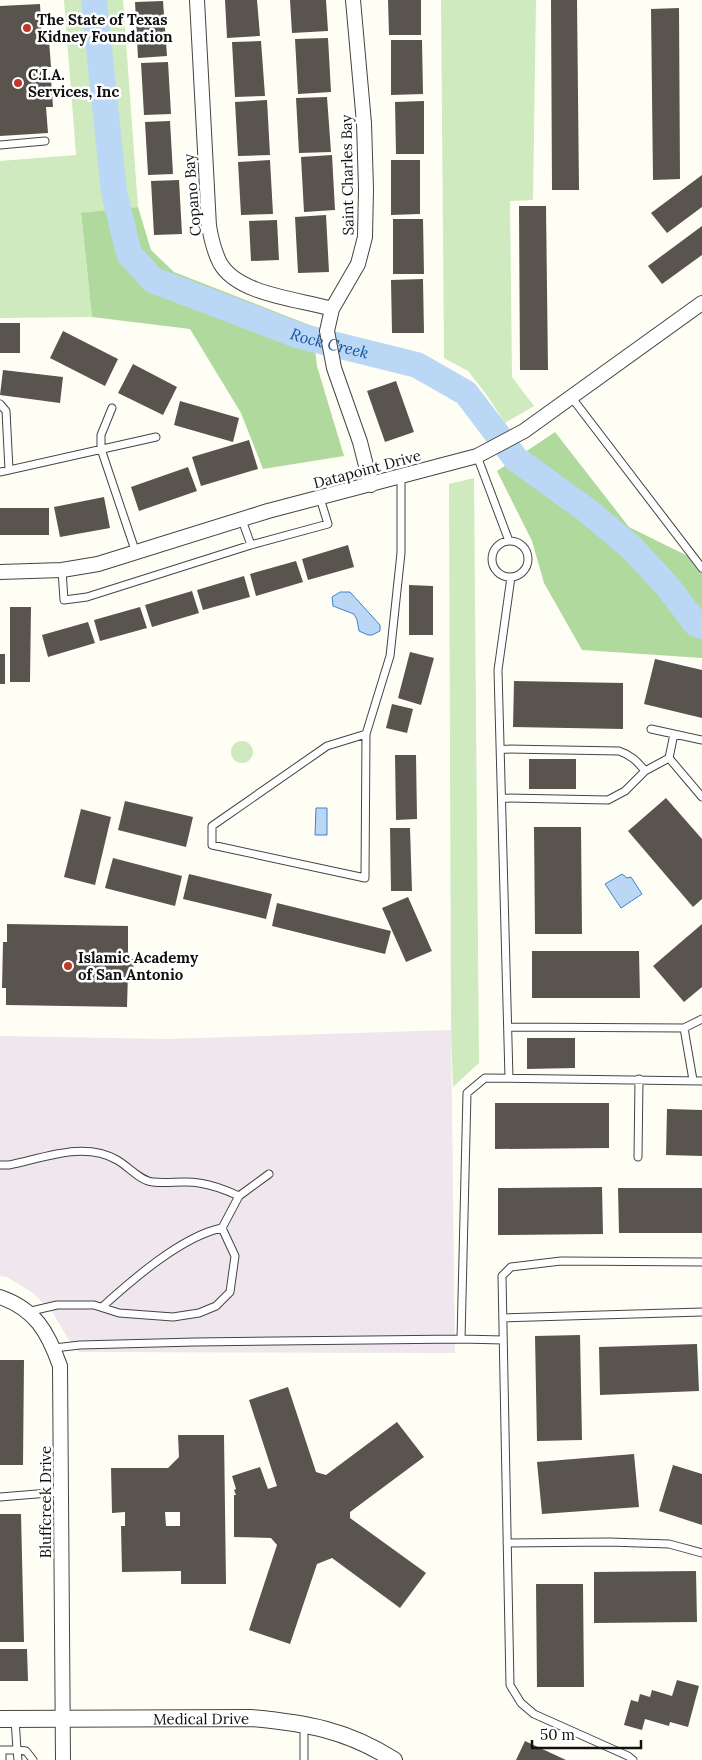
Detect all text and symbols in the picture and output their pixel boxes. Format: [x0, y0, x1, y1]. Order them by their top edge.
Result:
place label: The State of Texas Kidney Foundation [37, 10, 173, 46]
marker: The State of Texas Kidney Foundation [21, 22, 33, 34]
place label: C.I.A. Services, Inc [28, 65, 119, 101]
marker: C.I.A. Services, Inc [12, 77, 24, 89]
street label: Saint Charles Bay [336, 114, 358, 236]
street label: Copano Bay [179, 153, 205, 237]
water label: Rock Creek [288, 323, 371, 363]
street label: Datapoint Drive [311, 446, 423, 492]
place label: Islamic Academy of San Antonio [78, 948, 199, 984]
marker: Islamic Academy of San Antonio [62, 960, 74, 972]
street label: Bluffcreek Drive [36, 1446, 55, 1558]
street label: Medical Drive [153, 1709, 249, 1728]
scale bar [532, 1718, 641, 1750]
text: 50 m [540, 1725, 575, 1744]

